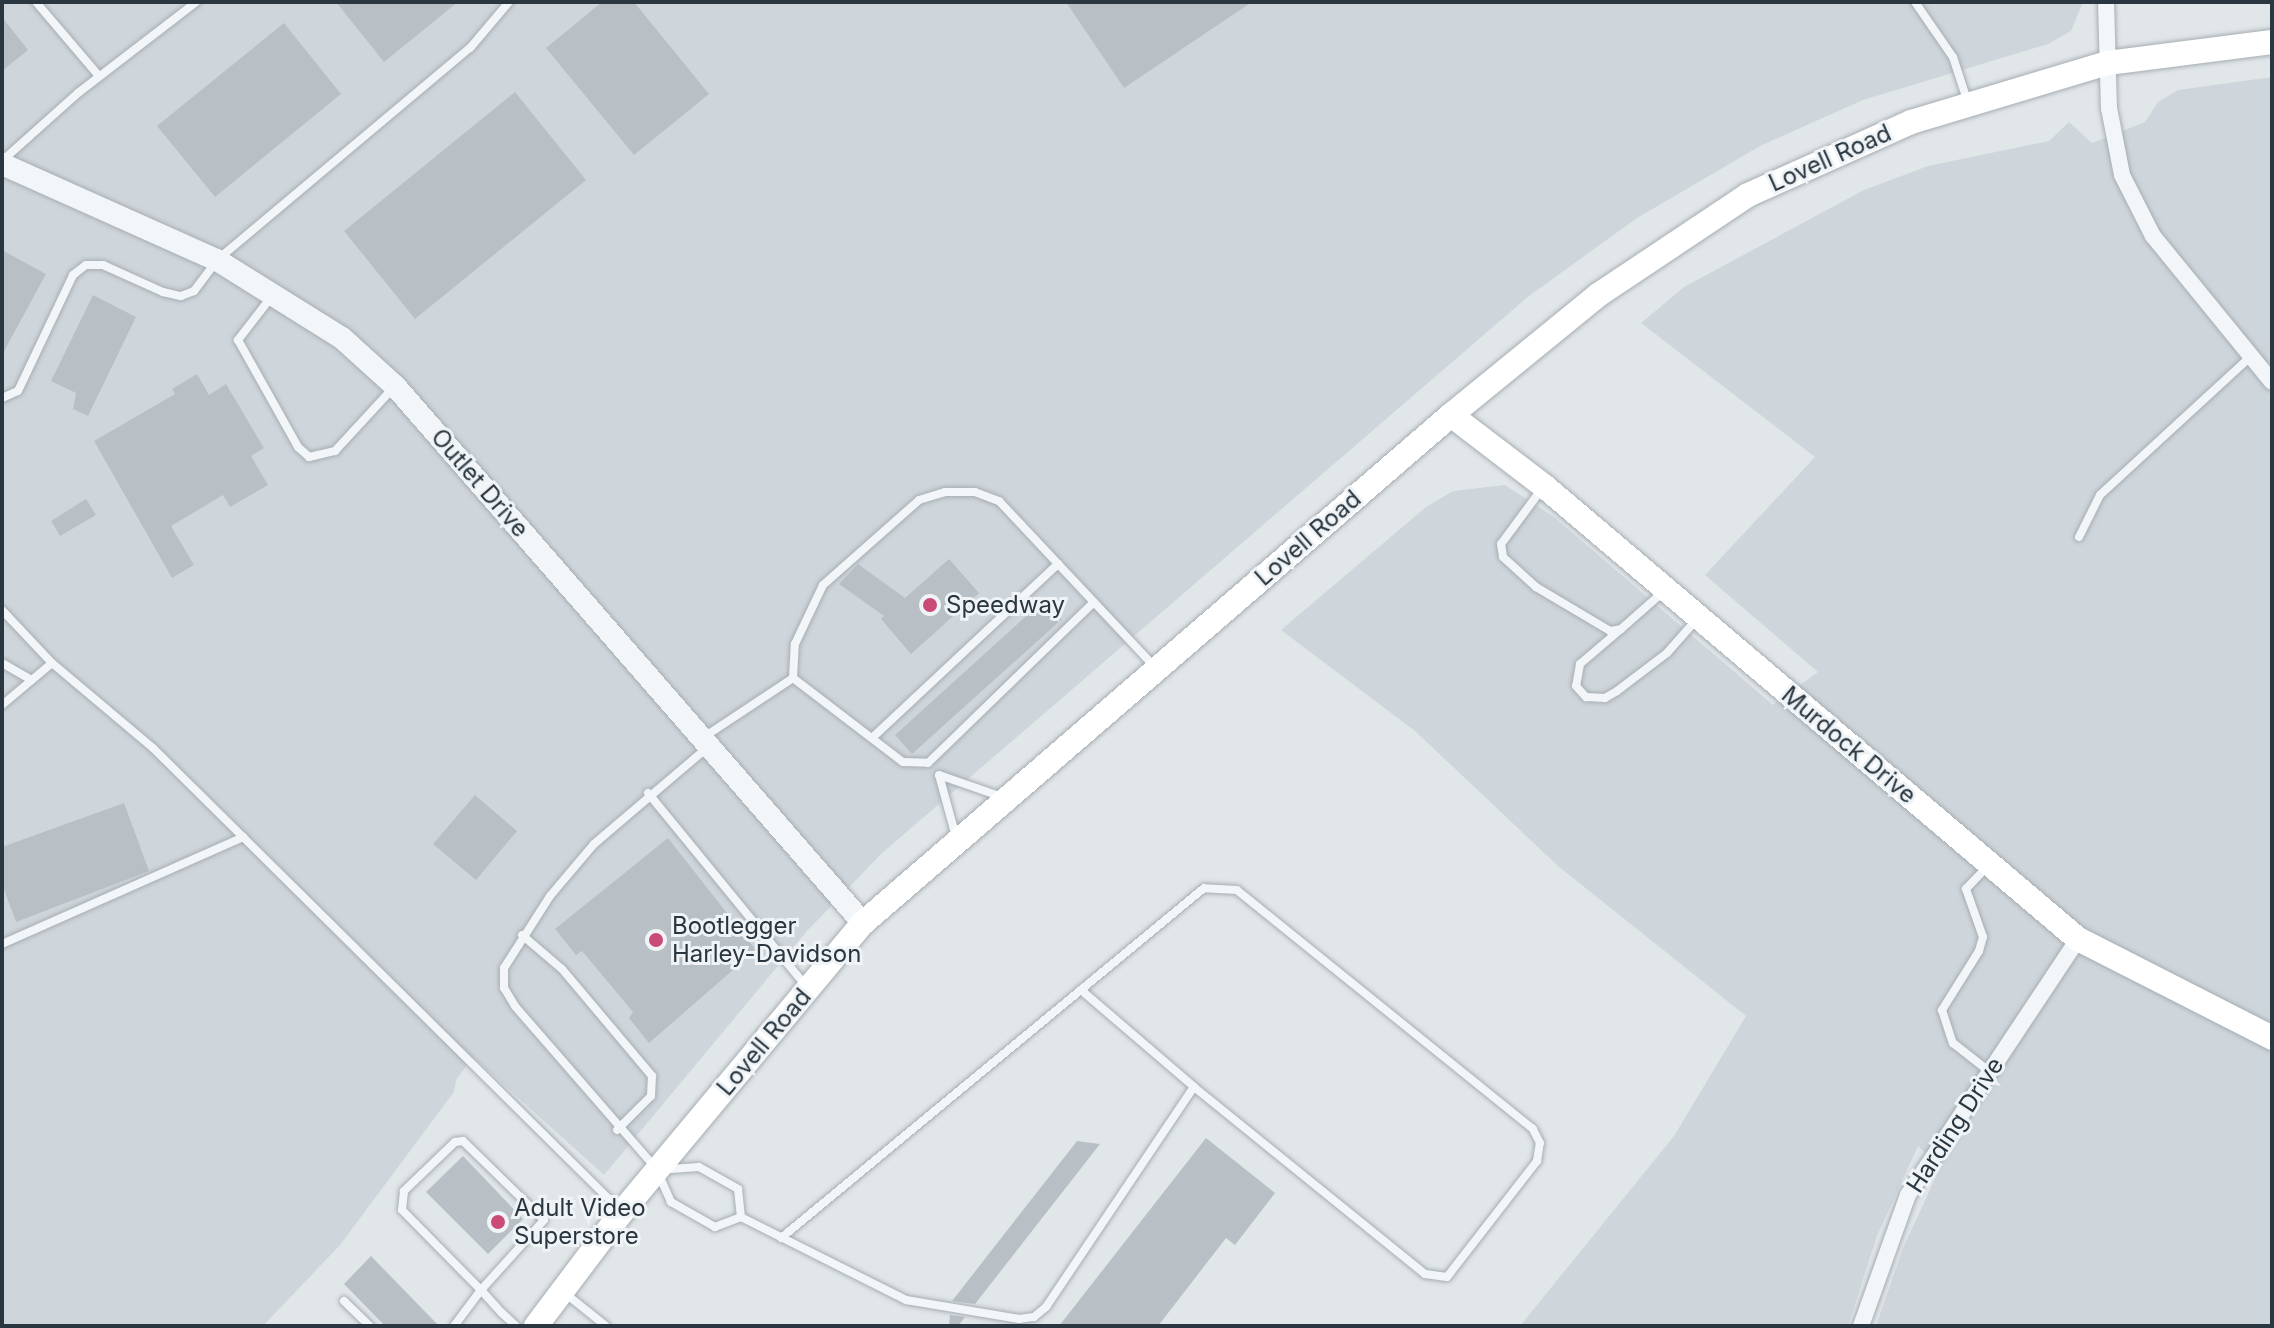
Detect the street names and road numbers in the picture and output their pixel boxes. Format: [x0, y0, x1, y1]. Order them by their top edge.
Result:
street label: Lovell Road [1764, 118, 1896, 198]
street label: Outlet Drive [425, 423, 535, 543]
street label: Lovell Road [1249, 484, 1367, 592]
street label: Murdock Drive [1776, 680, 1922, 810]
street label: Lovell Road [711, 983, 817, 1101]
street label: Harding Drive [1901, 1052, 2009, 1198]

